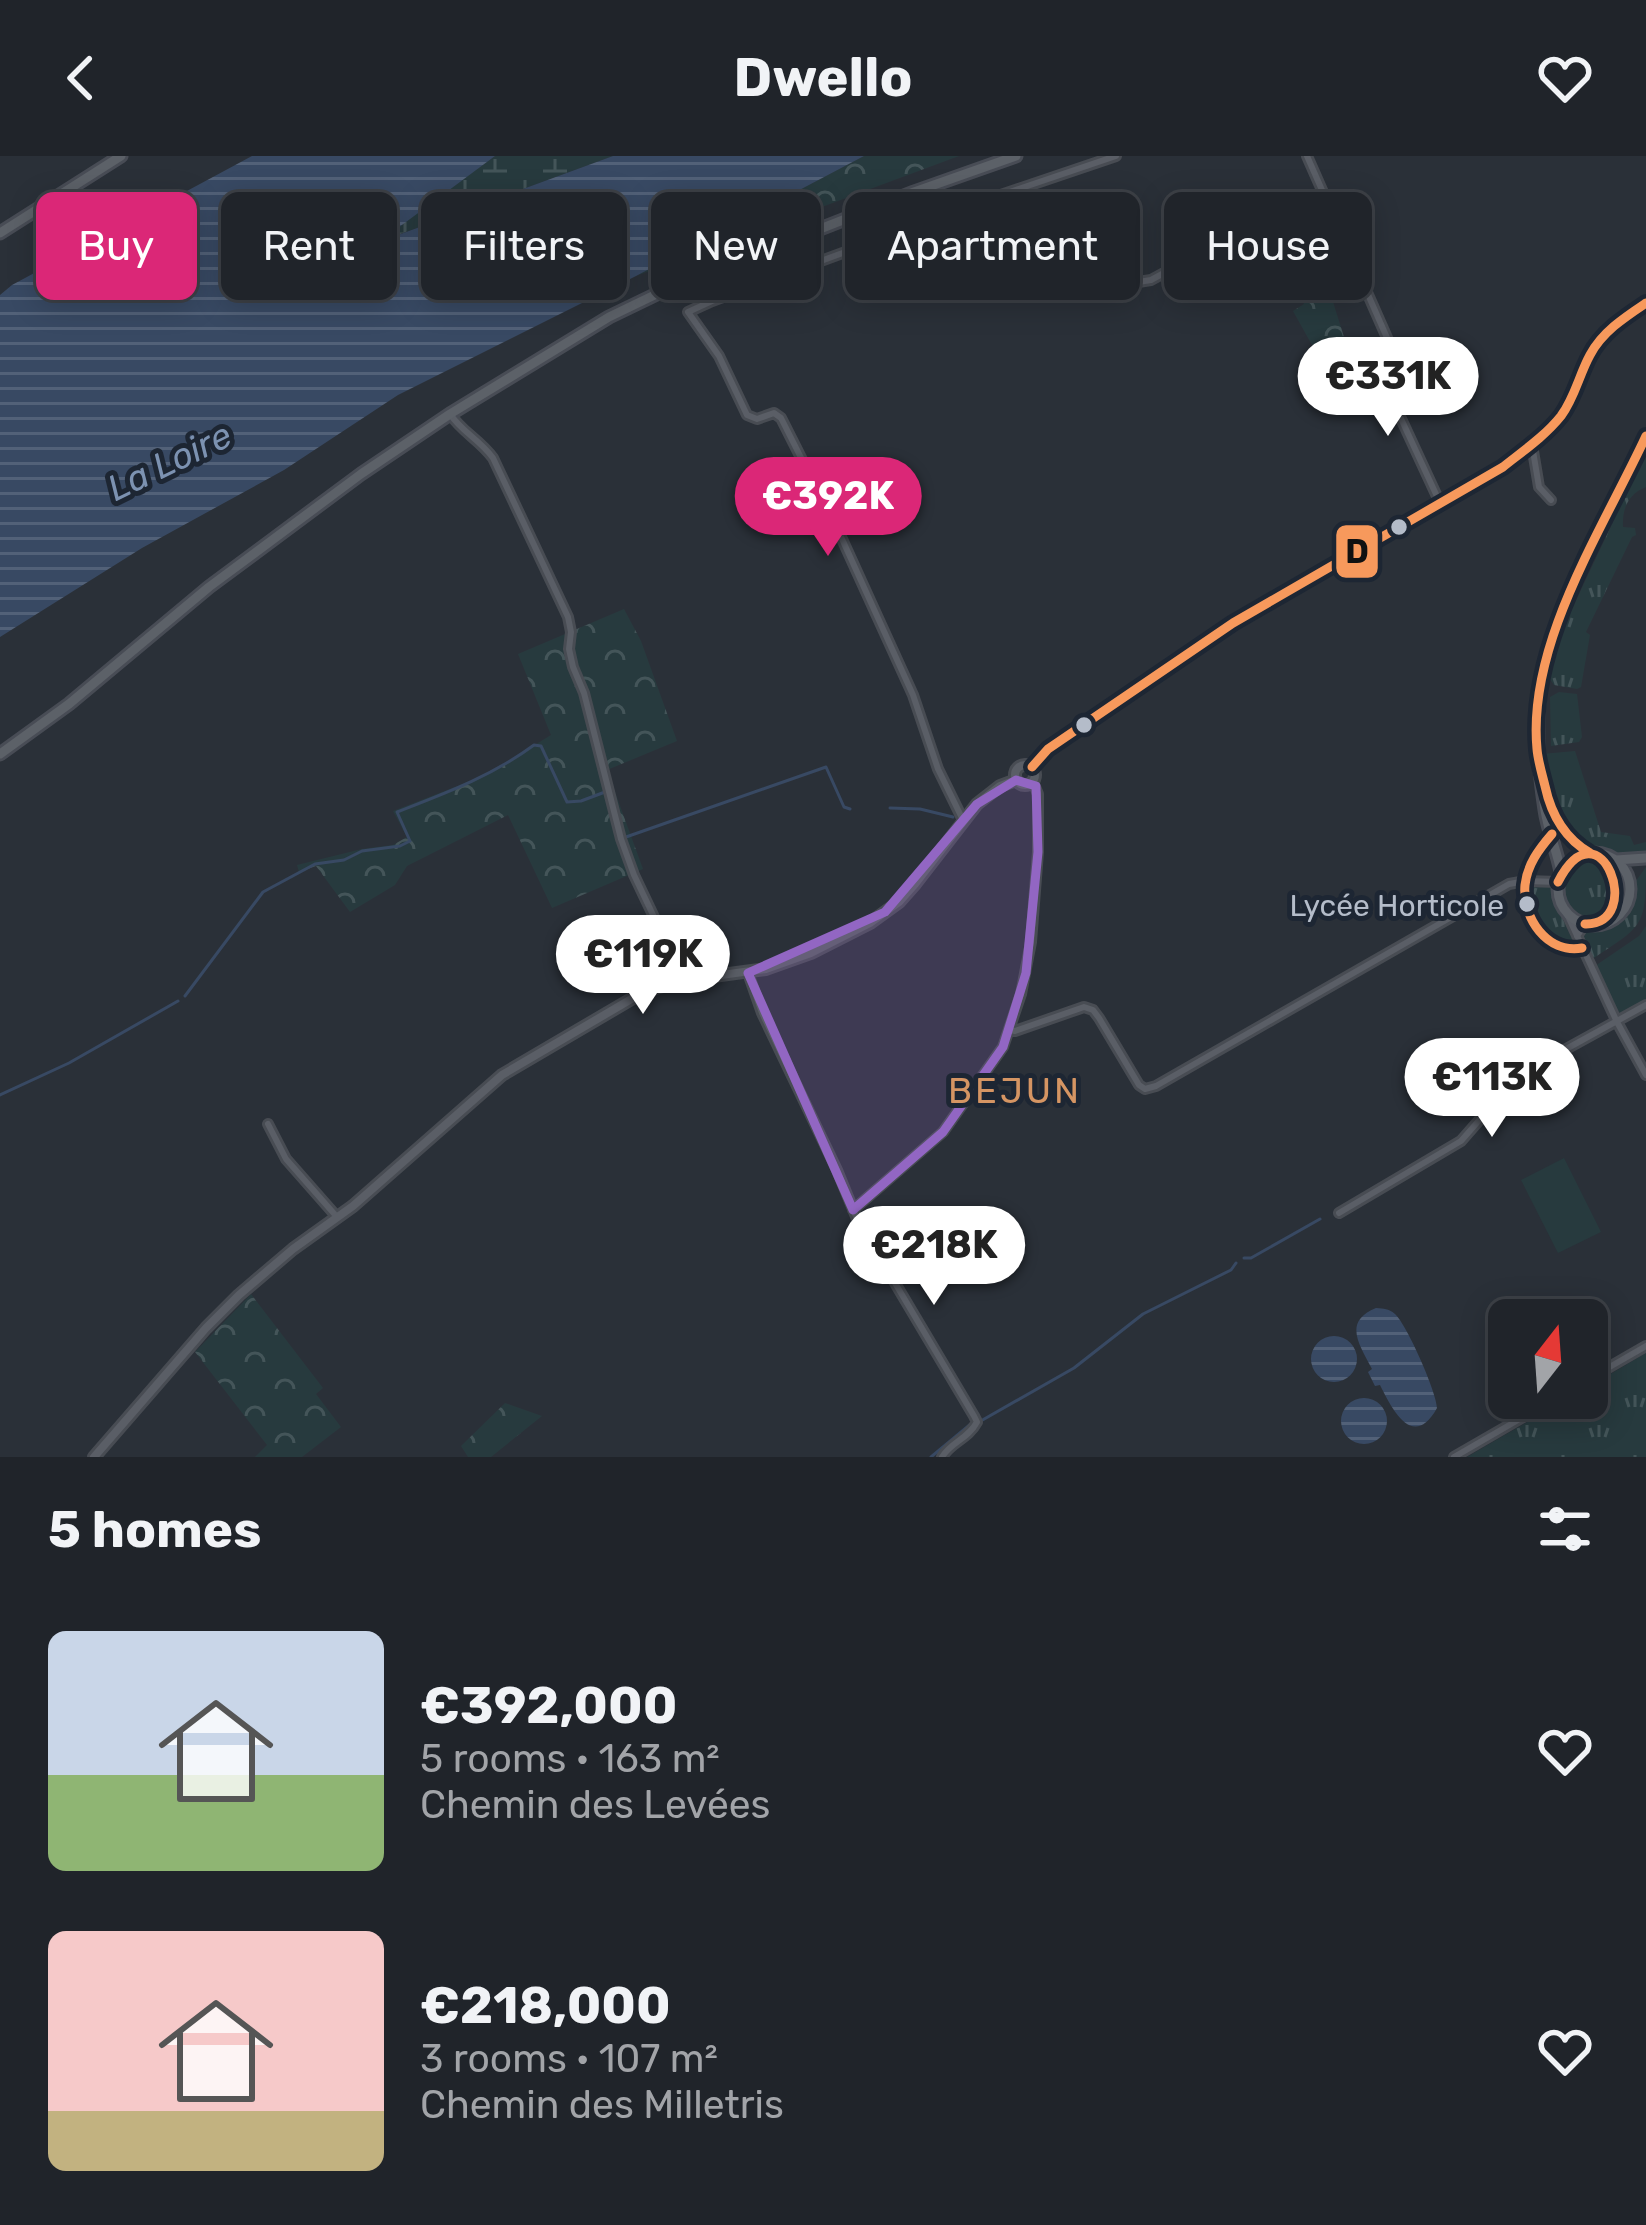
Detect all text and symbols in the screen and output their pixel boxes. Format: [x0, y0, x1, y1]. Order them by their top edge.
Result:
icon: back [48, 45, 114, 111]
icon: heart [1532, 45, 1598, 111]
text: Dwello [733, 46, 913, 110]
chip: Buy [36, 192, 197, 300]
chip: Rent [221, 192, 397, 300]
chip: Filters [421, 192, 627, 300]
chip: New [651, 192, 821, 300]
chip: Apartment [845, 192, 1140, 300]
chip: House [1164, 192, 1372, 300]
pin: €331K [1304, 337, 1472, 439]
text: €331K [1325, 353, 1451, 399]
water label: La Loire [100, 413, 238, 510]
pin: €392K [744, 457, 912, 559]
text: €392K [762, 473, 894, 519]
unlabelled marker [1388, 516, 1410, 538]
line badge: D [1334, 523, 1380, 580]
text: D [1345, 532, 1369, 571]
unlabelled marker [1073, 714, 1095, 736]
place label: Lycée Horticole [1290, 888, 1504, 924]
marker: Lycée Horticole [1516, 893, 1538, 915]
pin: €119K [559, 915, 727, 1017]
text: €119K [583, 931, 703, 977]
pin: €113K [1408, 1038, 1576, 1140]
text: €113K [1432, 1054, 1552, 1100]
district label: BEJUN [948, 1069, 1082, 1112]
pin: €218K [850, 1206, 1018, 1308]
text: €218K [870, 1222, 998, 1268]
north arrow [1488, 1299, 1608, 1419]
map controls [1488, 1299, 1608, 1419]
icon: filters [1532, 1496, 1598, 1562]
text: 5 homes [48, 1499, 261, 1560]
text: €392,000 [420, 1675, 677, 1736]
icon: home [144, 1679, 288, 1823]
icon: heart [1532, 1718, 1598, 1784]
text: 5 rooms · 163 m² [420, 1736, 720, 1782]
text: Chemin des Levées [420, 1782, 771, 1828]
text: €218,000 [420, 1975, 671, 2036]
icon: home [144, 1979, 288, 2123]
icon: heart [1532, 2018, 1598, 2084]
text: 3 rooms · 107 m² [420, 2036, 718, 2082]
text: Chemin des Milletris [420, 2082, 784, 2128]

